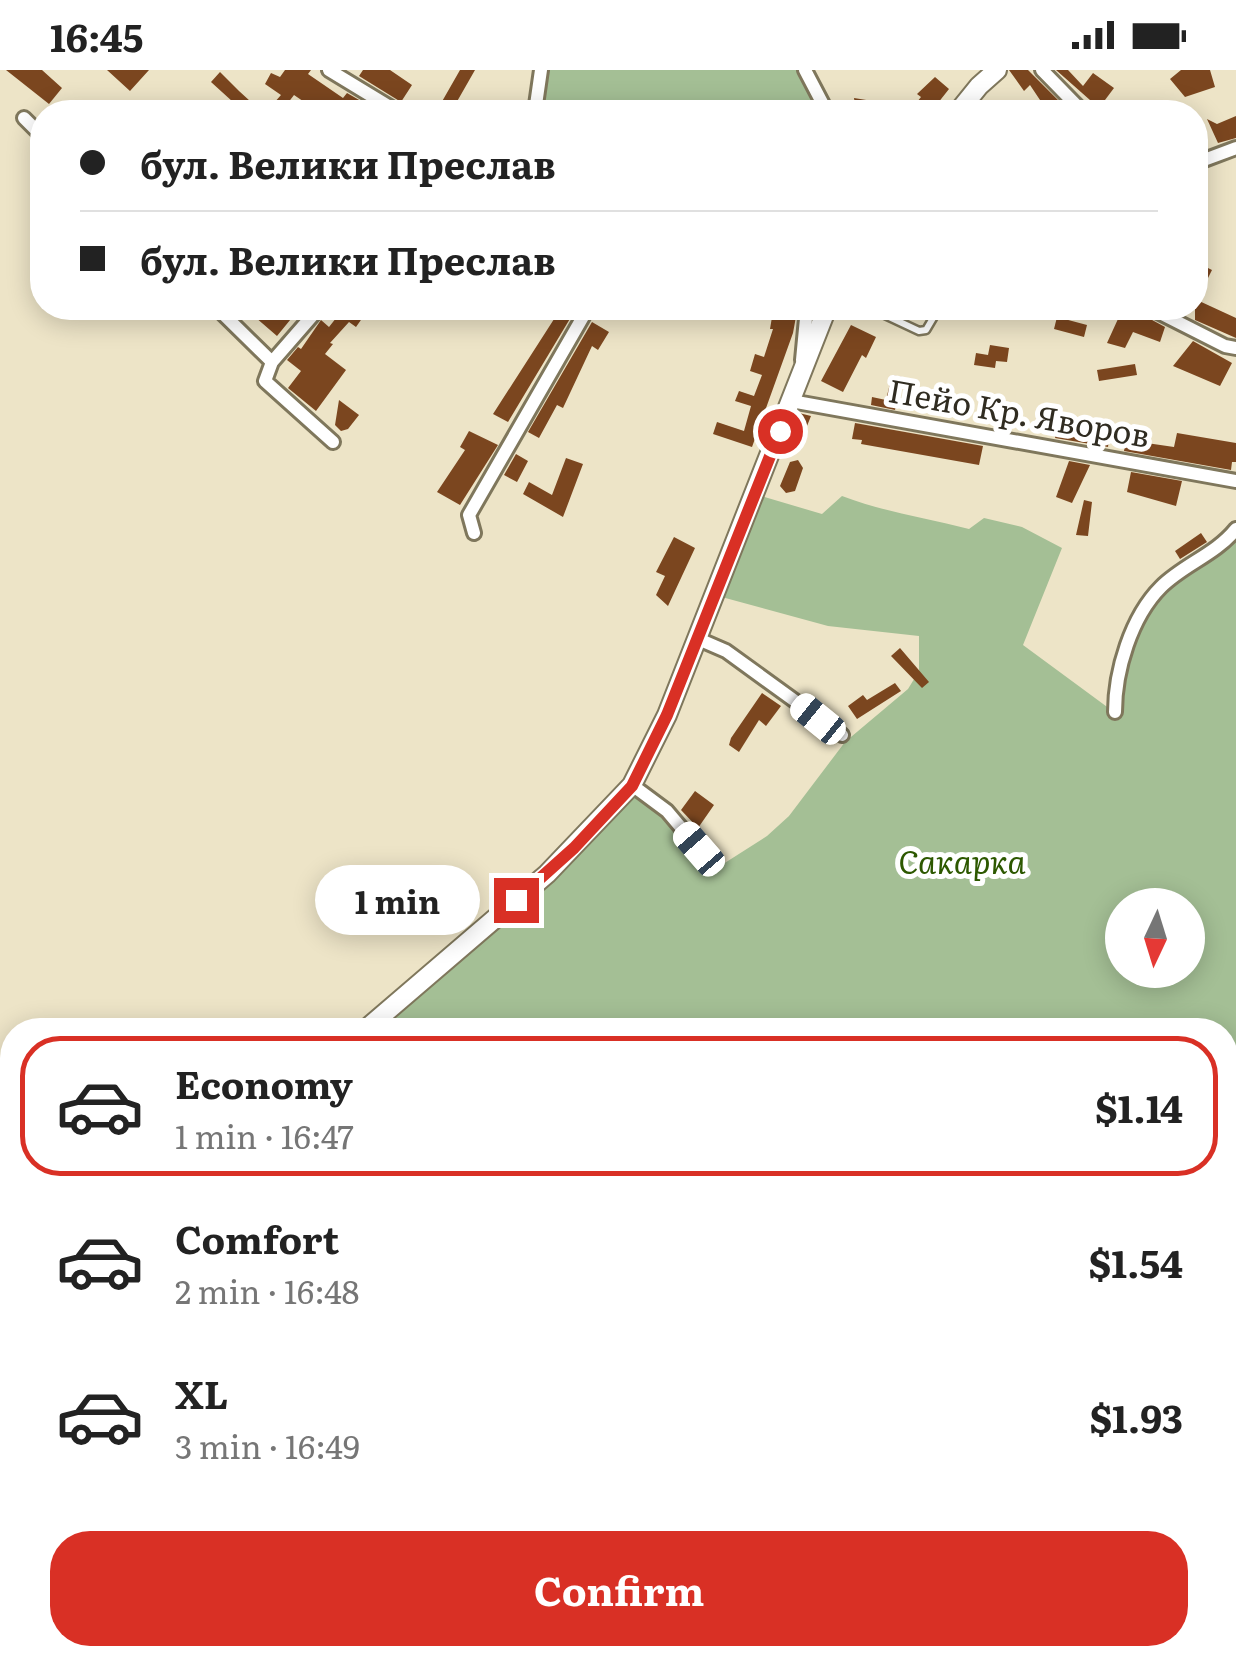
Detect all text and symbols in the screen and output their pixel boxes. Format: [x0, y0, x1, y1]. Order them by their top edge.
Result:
text: 16:45 [50, 7, 143, 64]
text: бул. Велики Преслав [140, 134, 556, 191]
text: бул. Велики Преслав [140, 230, 556, 287]
street label: Пейо Кр. Яворов [885, 364, 1154, 458]
route start [758, 409, 803, 454]
car [785, 688, 851, 750]
car [668, 817, 730, 881]
park label: Сакарка [898, 836, 1027, 884]
callout: 1 min [316, 865, 481, 935]
text: 1 min [355, 876, 440, 924]
route end [494, 878, 539, 923]
north arrow [1105, 888, 1205, 988]
map controls [1105, 888, 1205, 988]
text: Economy [175, 1054, 353, 1111]
icon: car [55, 1061, 145, 1151]
text: $1.14 [1095, 1078, 1183, 1135]
text: 1 min · 16:47 [175, 1111, 354, 1159]
text: Comfort [175, 1209, 339, 1266]
icon: car [55, 1216, 145, 1306]
text: $1.54 [1089, 1233, 1183, 1290]
text: 2 min · 16:48 [175, 1266, 359, 1314]
text: XL [175, 1364, 228, 1421]
icon: car [55, 1371, 145, 1461]
text: $1.93 [1089, 1388, 1183, 1445]
text: 3 min · 16:49 [175, 1421, 360, 1469]
button: Confirm [50, 1531, 1188, 1646]

